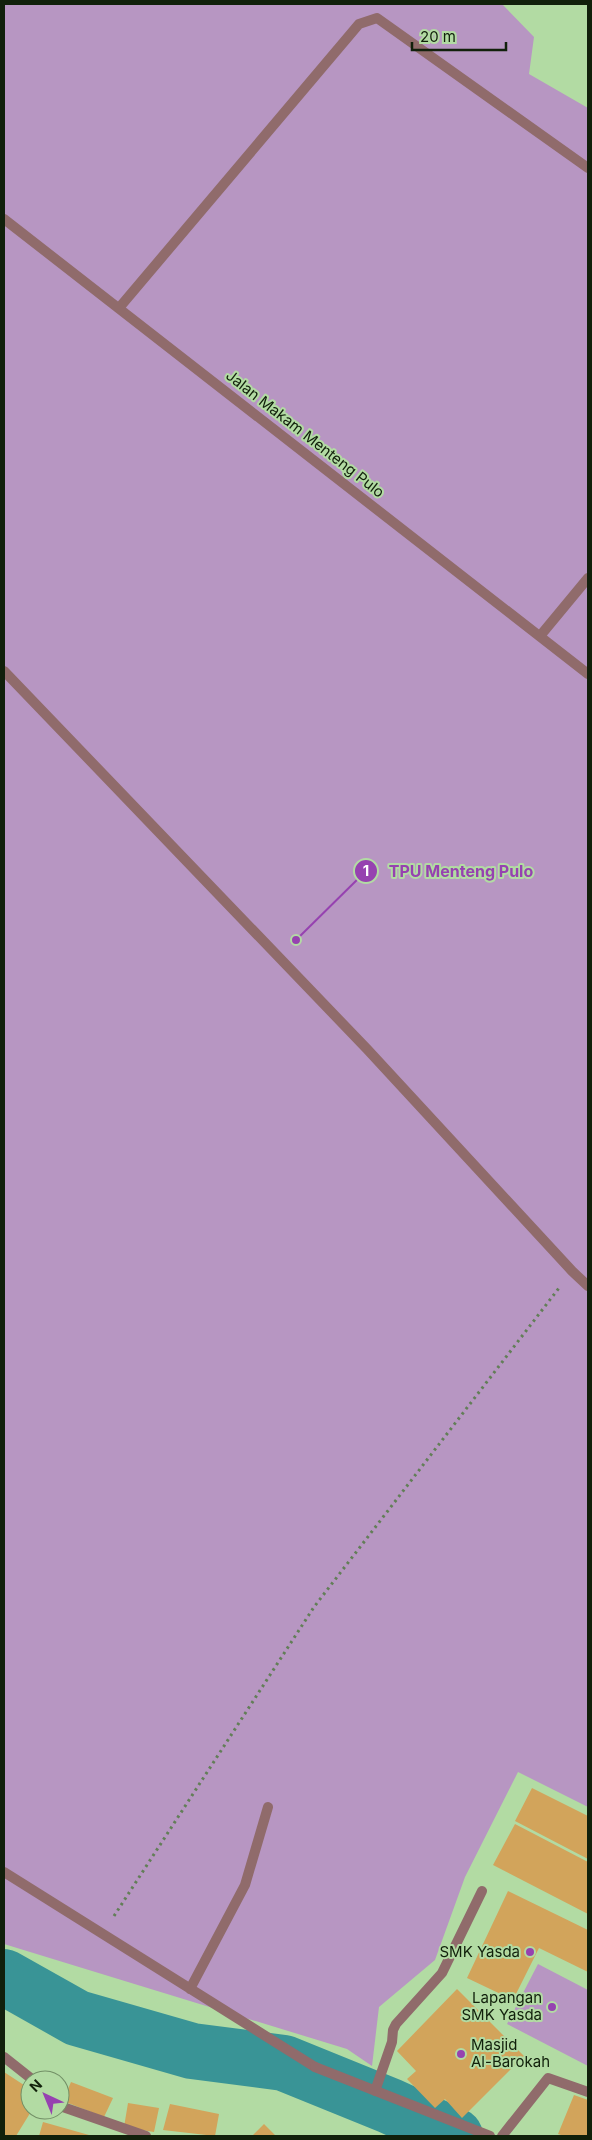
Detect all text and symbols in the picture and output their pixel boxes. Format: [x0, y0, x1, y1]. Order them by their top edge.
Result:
scale bar [412, 20, 506, 52]
text: 20 m [420, 27, 456, 46]
street label: Jalan Makam Menteng Pulo [222, 366, 388, 501]
callout: TPU Menteng Pulo [354, 856, 543, 887]
text: 1 [363, 861, 369, 880]
text: TPU Menteng Pulo [389, 861, 533, 881]
place label: SMK Yasda [439, 1942, 520, 1961]
marker: SMK Yasda [524, 1946, 536, 1958]
place label: Lapangan SMK Yasda [461, 1988, 542, 2024]
marker: Lapangan SMK Yasda [546, 2001, 558, 2013]
place label: Masjid Al-Barokah [471, 2035, 550, 2071]
marker: Masjid Al-Barokah [455, 2048, 467, 2060]
north arrow [20, 2070, 70, 2120]
text: N [26, 2075, 45, 2095]

